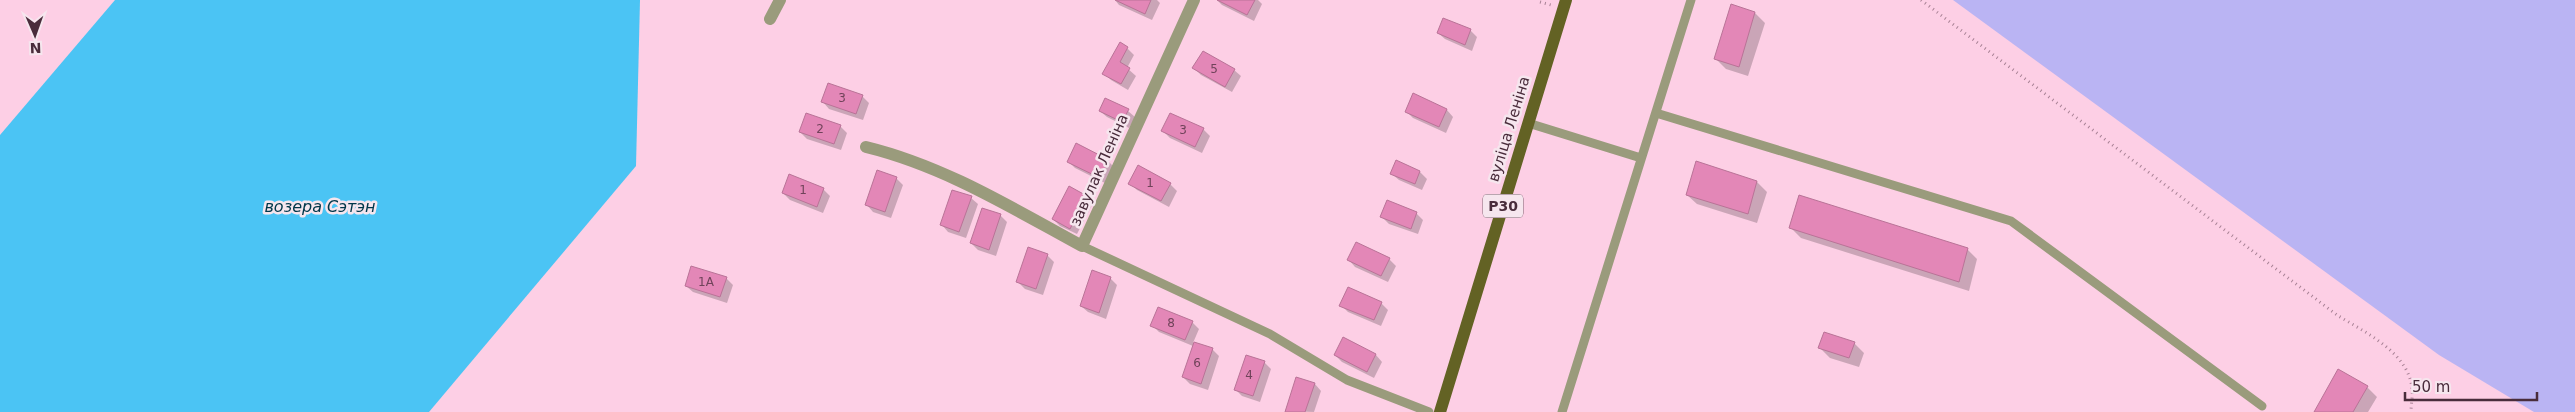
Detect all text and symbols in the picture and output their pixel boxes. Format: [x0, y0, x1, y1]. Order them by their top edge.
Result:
north arrow [10, 10, 60, 60]
text: N [29, 40, 42, 56]
house number: 5 [1210, 62, 1218, 76]
street label: вуліца Леніна [1484, 74, 1534, 184]
house number: 3 [838, 91, 846, 105]
street label: завулак Леніна [1066, 111, 1132, 229]
house number: 2 [816, 122, 824, 136]
house number: 3 [1179, 123, 1187, 137]
house number: 1 [1146, 176, 1154, 190]
house number: 1 [799, 183, 807, 197]
road number: Р30 [1483, 195, 1523, 218]
water label: возера Сэтэн [264, 197, 376, 216]
house number: 1А [698, 275, 715, 289]
house number: 8 [1167, 316, 1175, 330]
house number: 6 [1193, 356, 1201, 370]
house number: 4 [1245, 368, 1253, 382]
scale bar [2405, 370, 2538, 402]
text: 50 m [2412, 378, 2450, 396]

